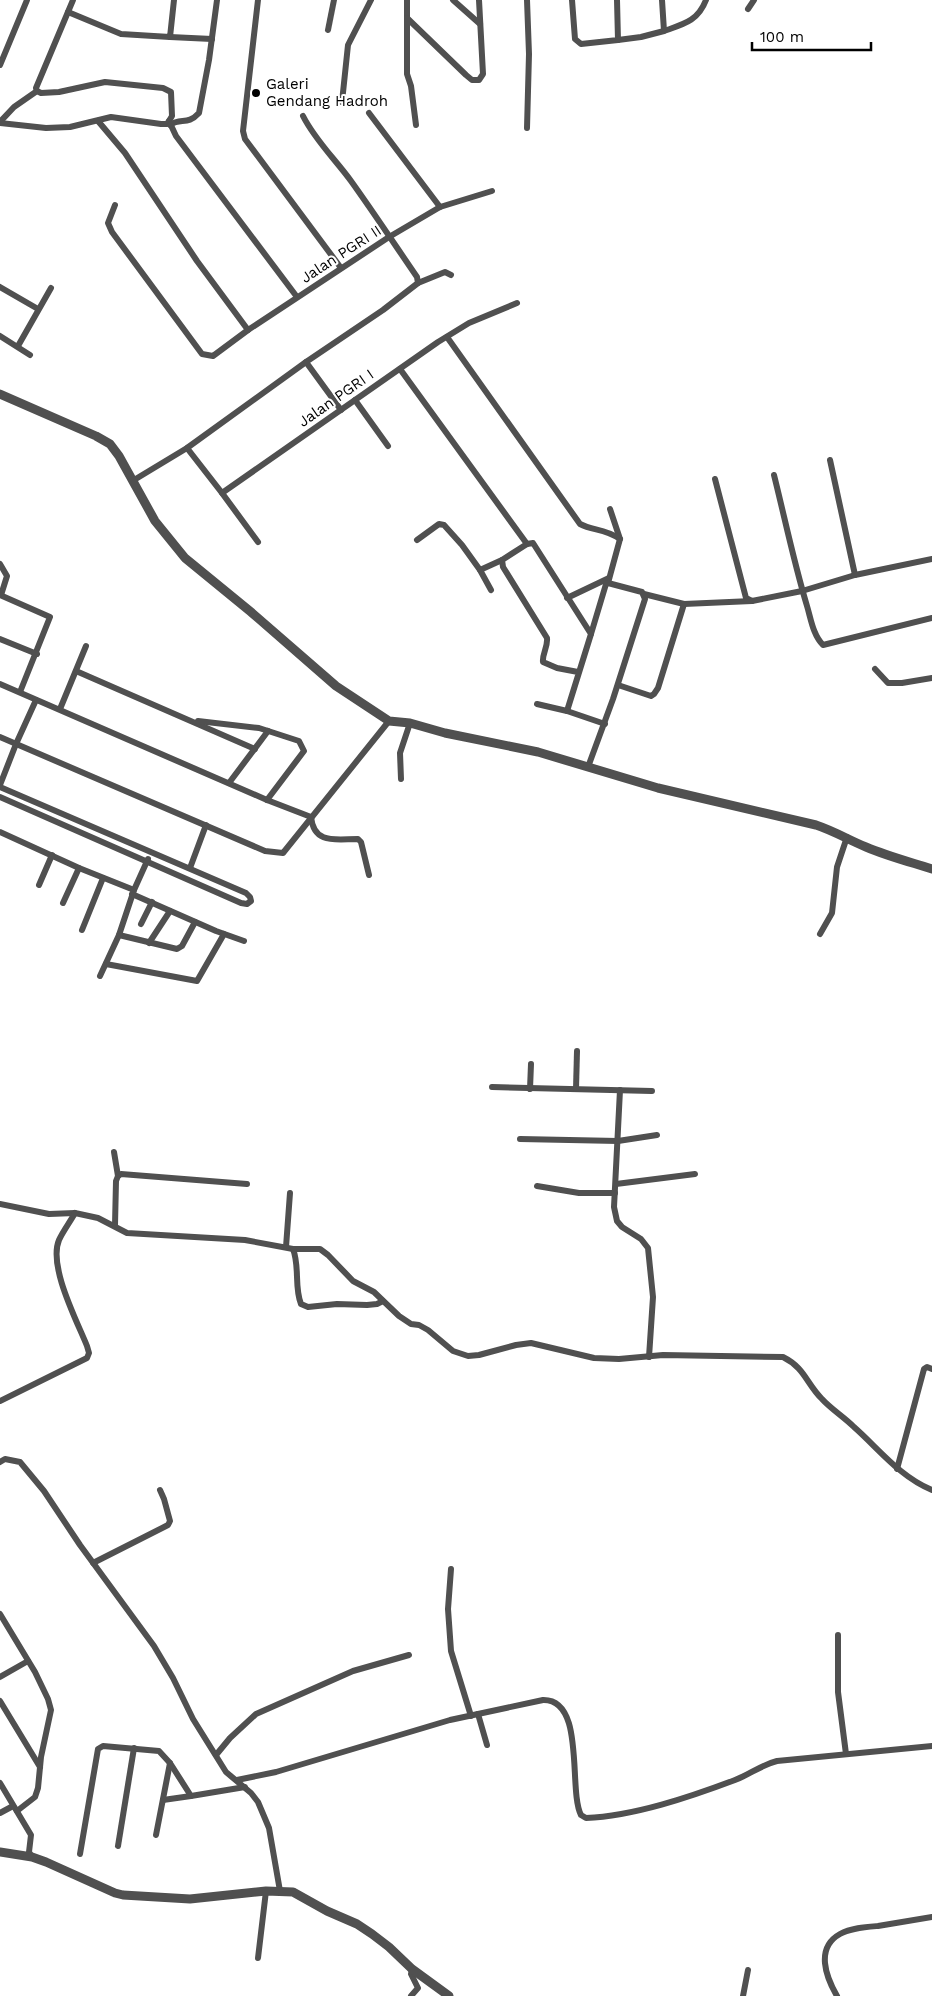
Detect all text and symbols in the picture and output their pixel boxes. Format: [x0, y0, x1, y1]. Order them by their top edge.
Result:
scale bar [752, 20, 871, 52]
text: 100 m [760, 28, 804, 46]
place label: Galeri Gendang Hadroh [266, 75, 388, 110]
marker: Galeri Gendang Hadroh [250, 87, 262, 99]
street label: Jalan PGRI II [297, 221, 385, 287]
street label: Jalan PGRI I [295, 365, 377, 431]

